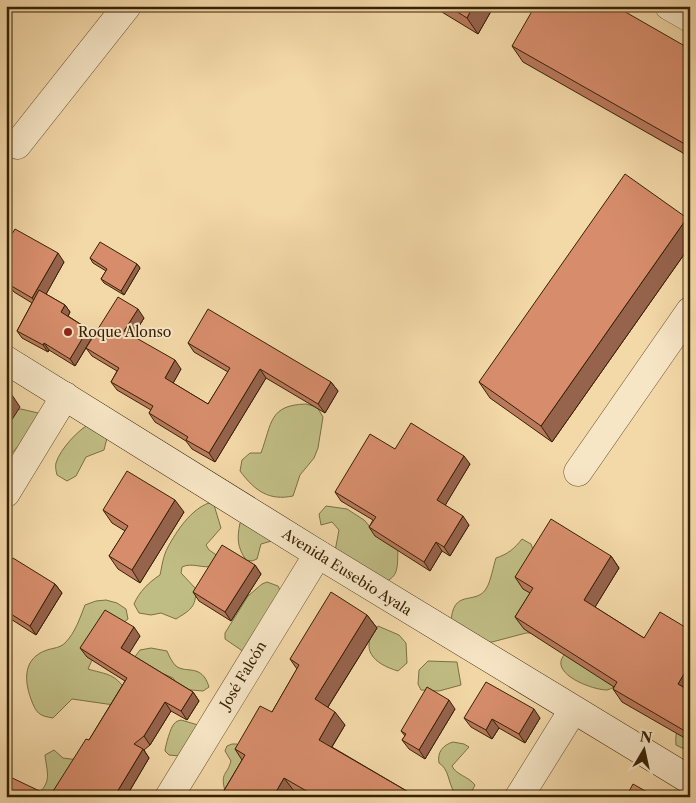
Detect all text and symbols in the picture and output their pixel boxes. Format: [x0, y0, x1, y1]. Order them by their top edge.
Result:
place label: Roque Alonso [78, 323, 171, 341]
marker: Roque Alonso [62, 326, 74, 338]
street label: Avenida Eusebio Ayala [278, 524, 416, 620]
street label: José Falcón [215, 638, 270, 714]
north arrow [618, 726, 668, 776]
text: N [639, 727, 653, 747]

